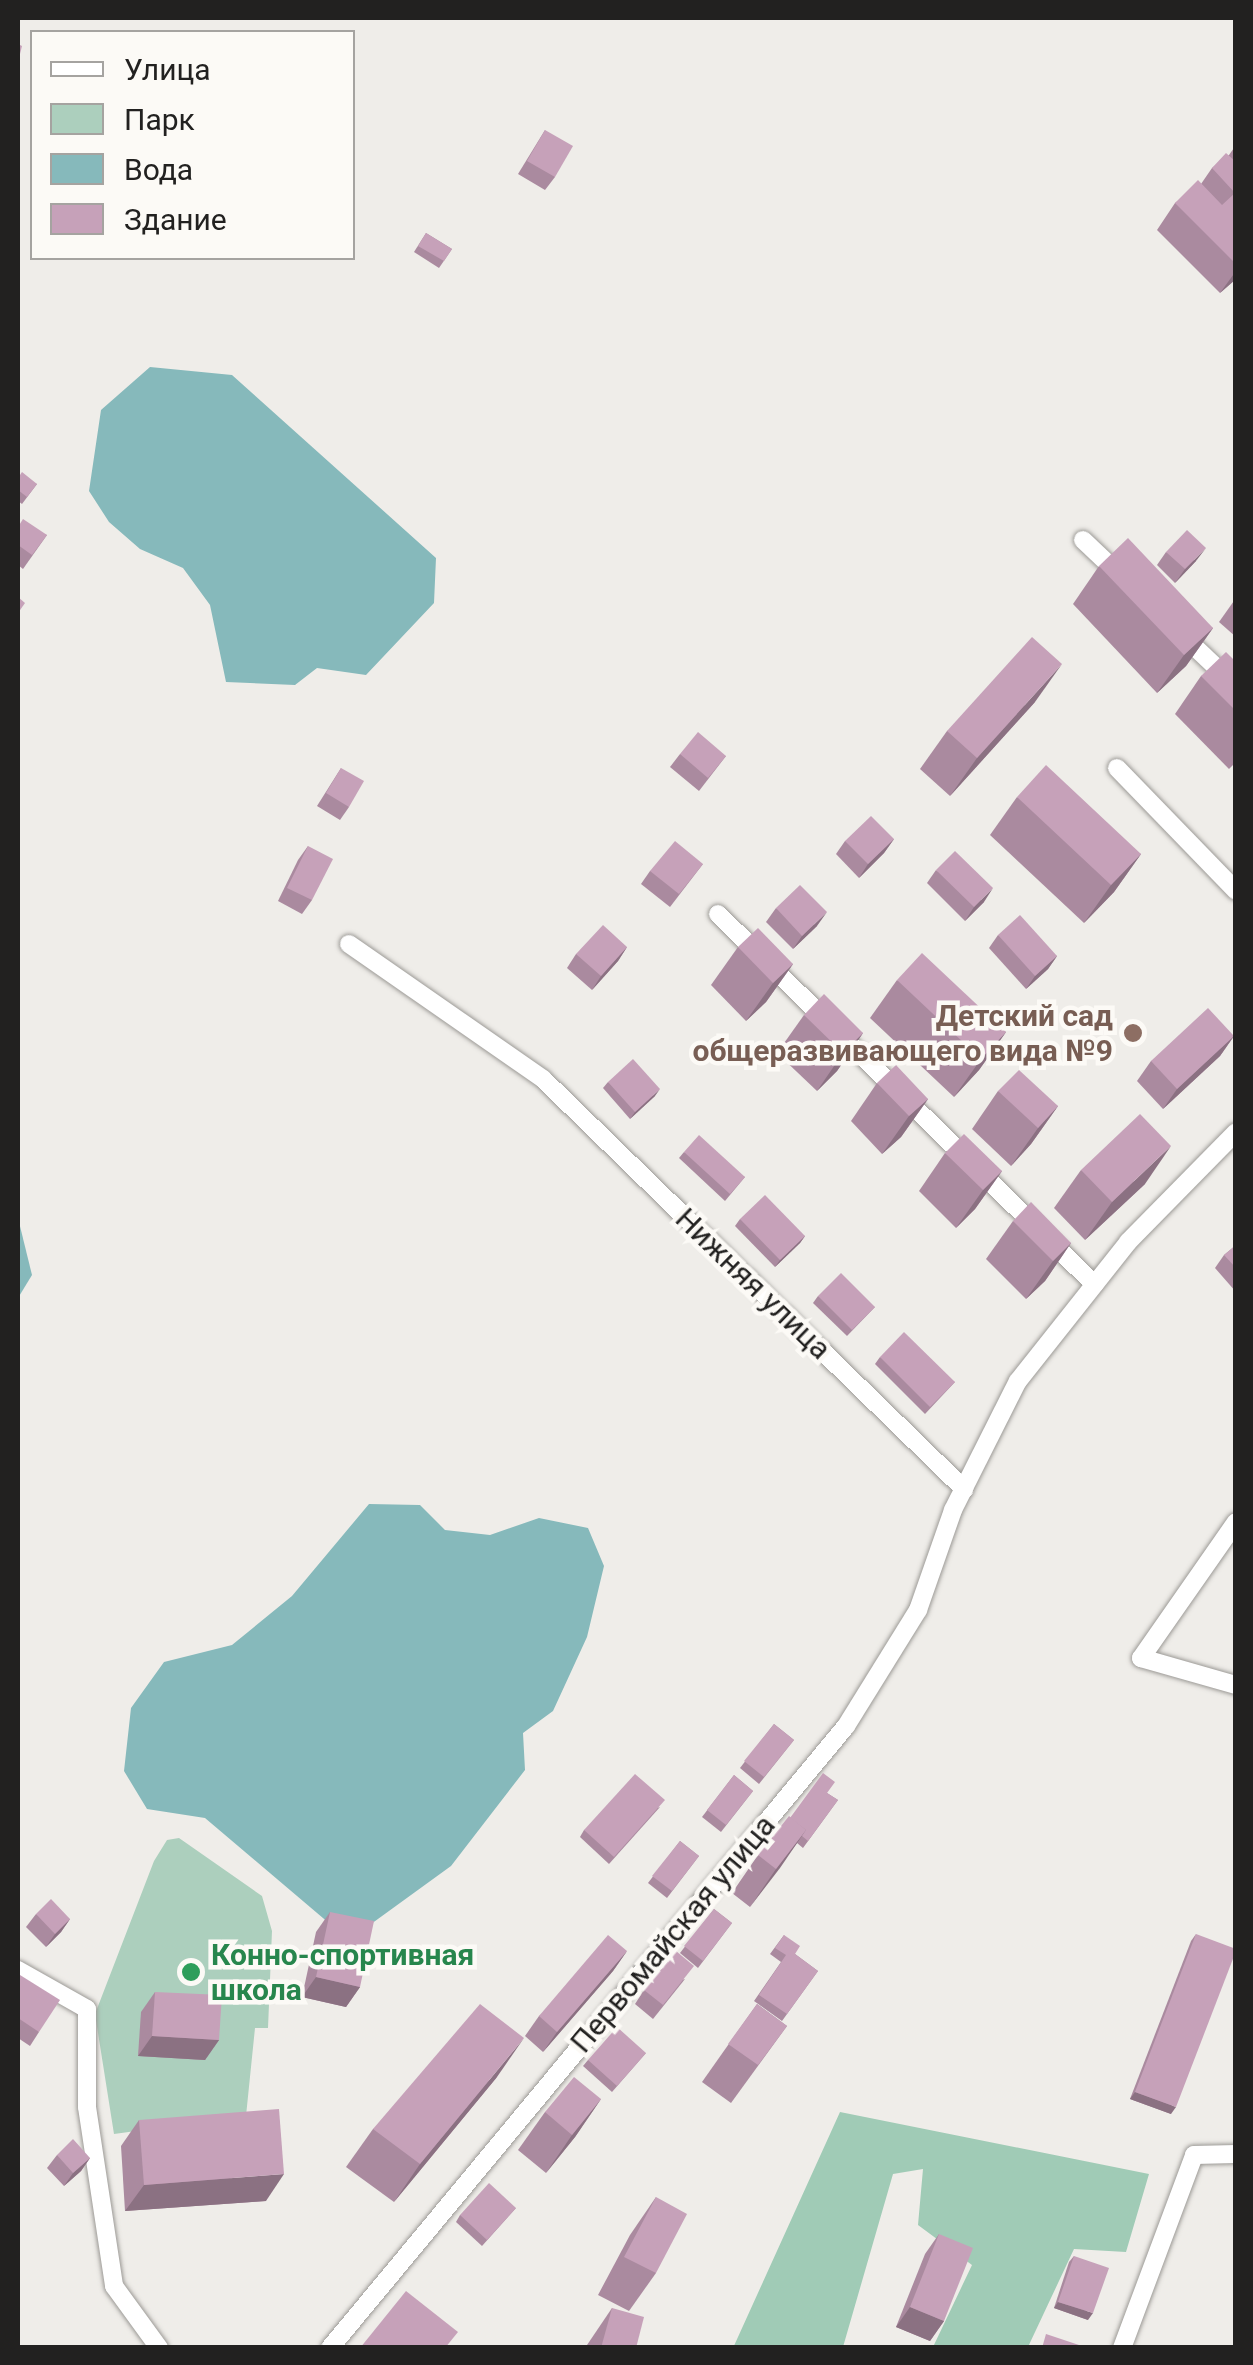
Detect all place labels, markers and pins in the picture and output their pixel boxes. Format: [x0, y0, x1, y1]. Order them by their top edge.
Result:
place label: Детский сад общеразвивающего вида №9 [693, 998, 1113, 1068]
marker: Детский сад общеразвивающего вида №9 [1122, 1022, 1144, 1044]
place label: Конно-спортивная школа [211, 1937, 474, 2008]
marker: Конно-спортивная школа [180, 1961, 202, 1983]

